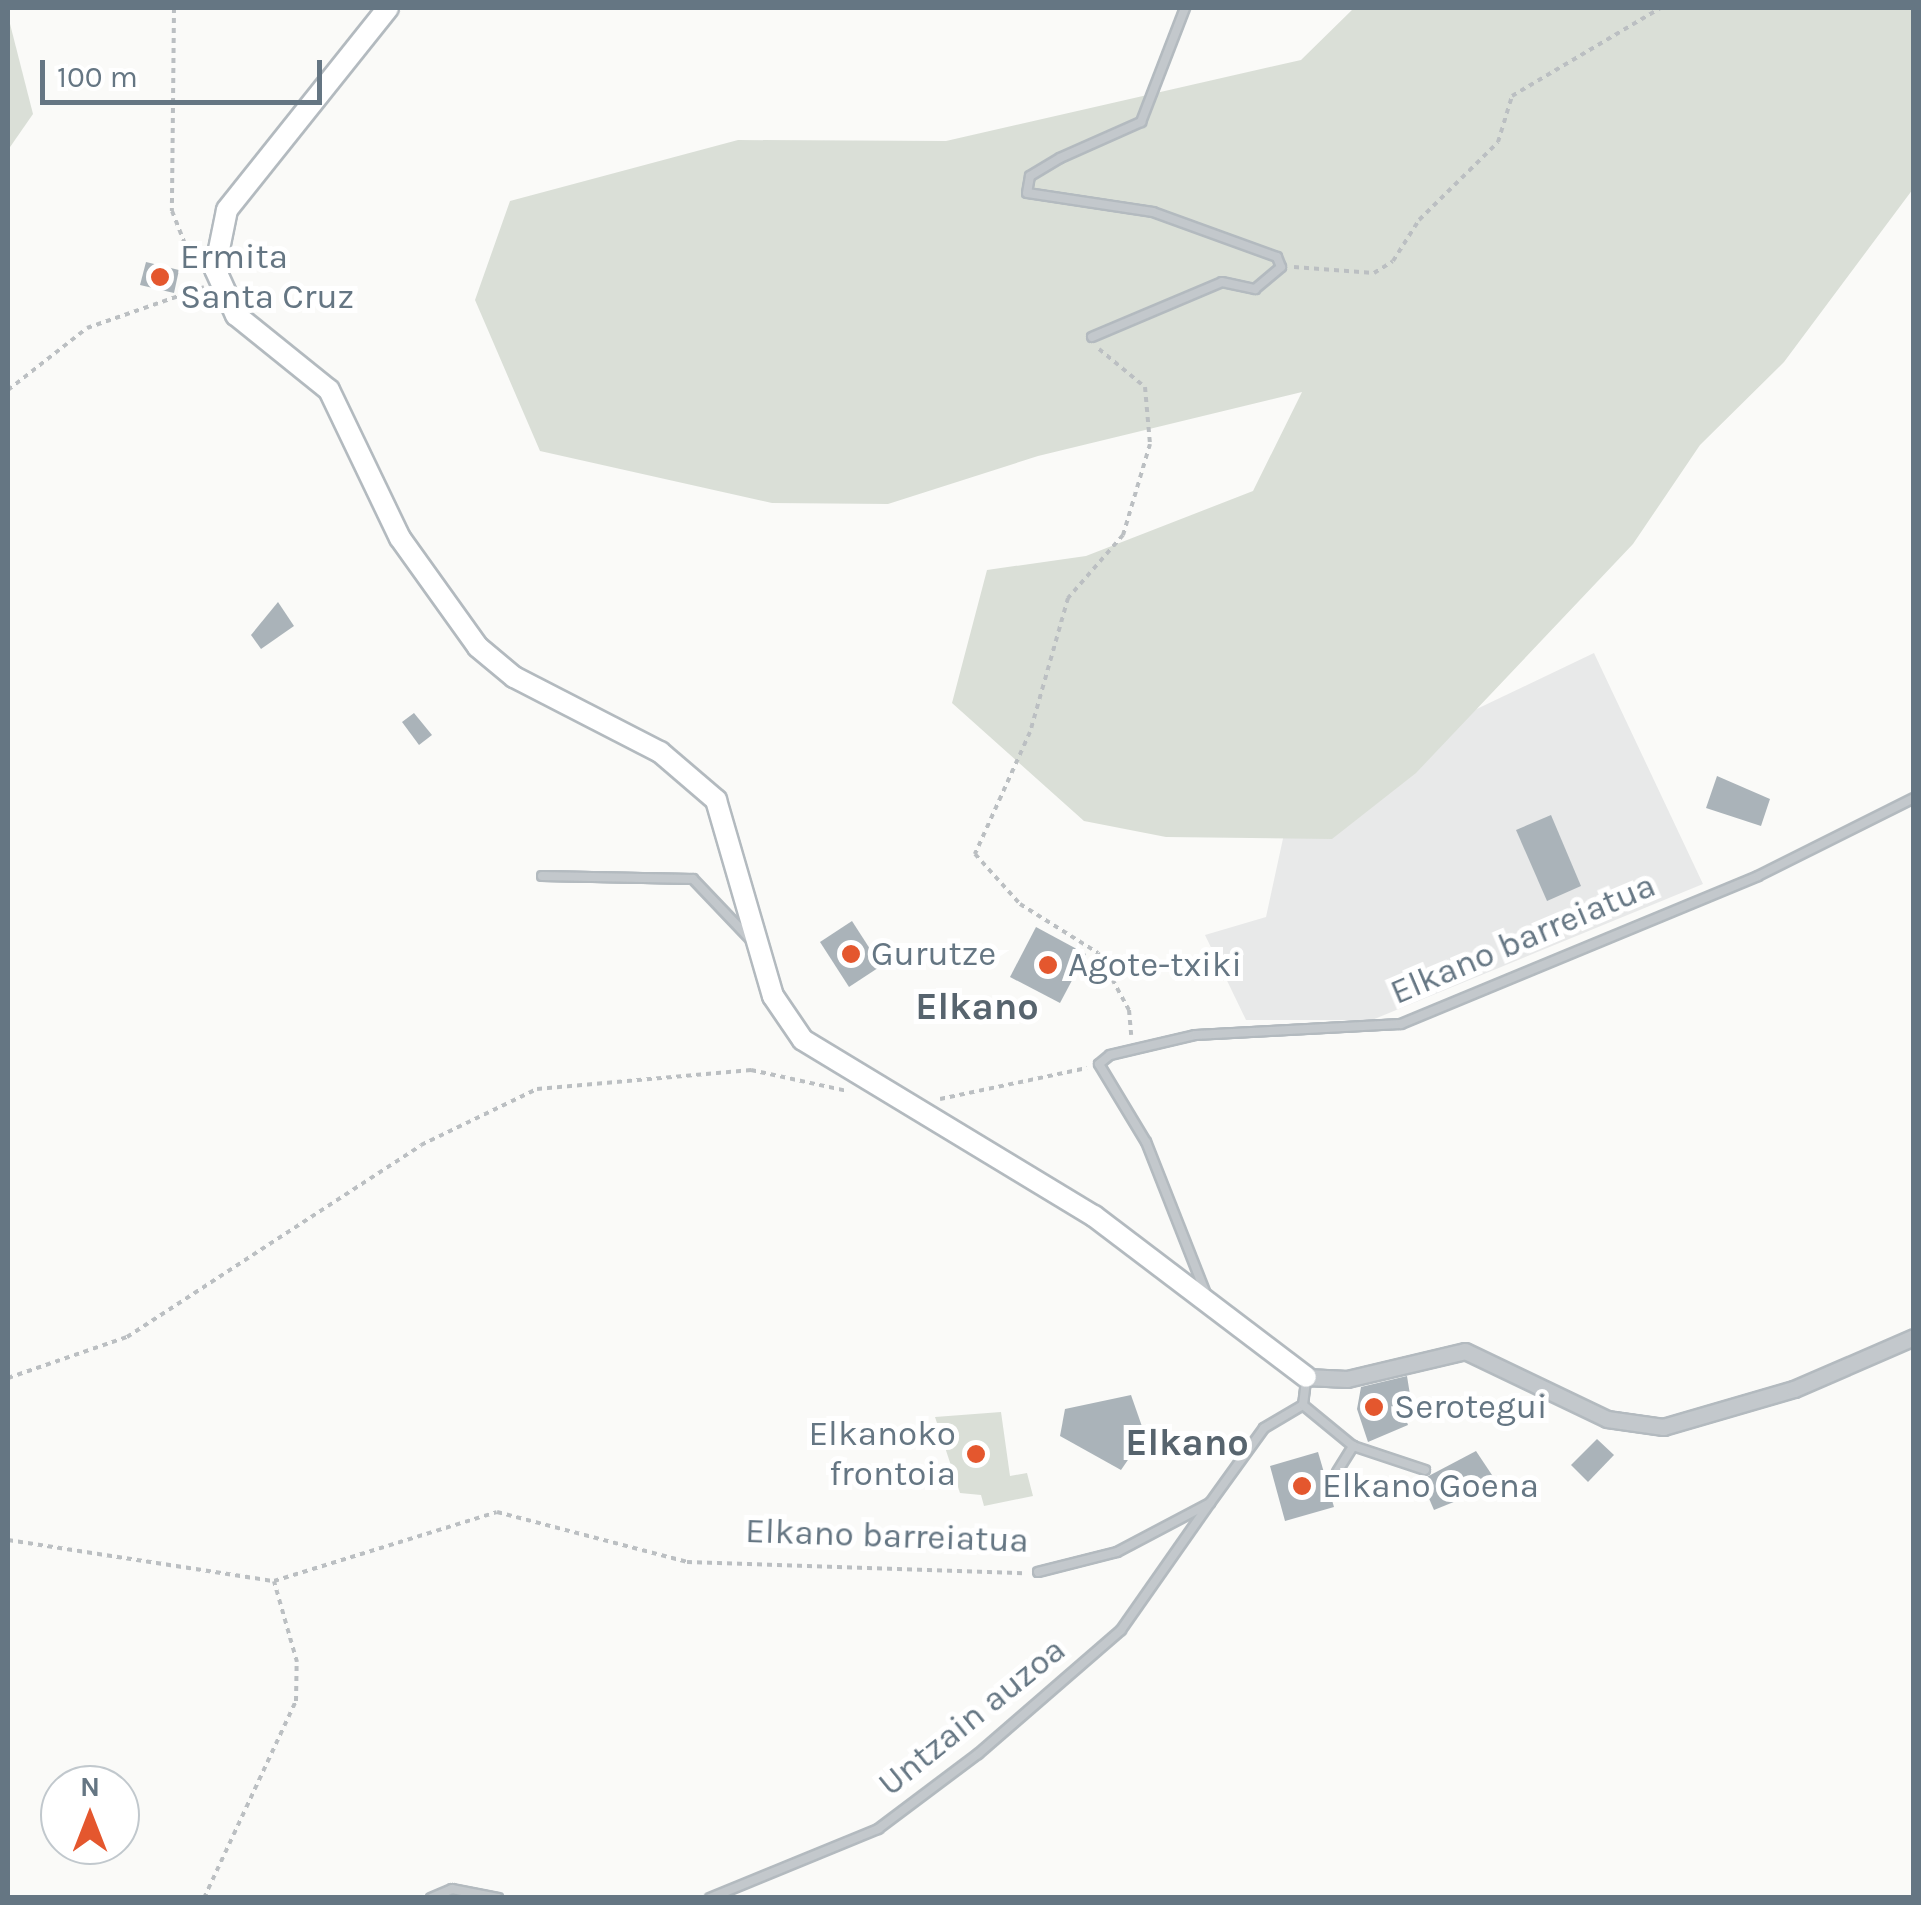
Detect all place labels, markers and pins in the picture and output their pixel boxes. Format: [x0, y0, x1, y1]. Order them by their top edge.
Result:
place label: Ermita Santa Cruz [180, 236, 354, 318]
marker: Ermita Santa Cruz [149, 266, 171, 288]
place label: Gurutze [871, 933, 996, 975]
marker: Gurutze [840, 943, 862, 965]
place label: Agote-txiki [1068, 944, 1242, 986]
marker: Agote-txiki [1037, 954, 1059, 976]
place label: Serotegui [1394, 1386, 1547, 1428]
marker: Serotegui [1363, 1396, 1385, 1418]
place label: Elkanoko frontoia [808, 1413, 956, 1495]
marker: Elkanoko frontoia [965, 1443, 987, 1465]
place label: Elkano Goena [1322, 1465, 1539, 1507]
marker: Elkano Goena [1291, 1475, 1313, 1497]

